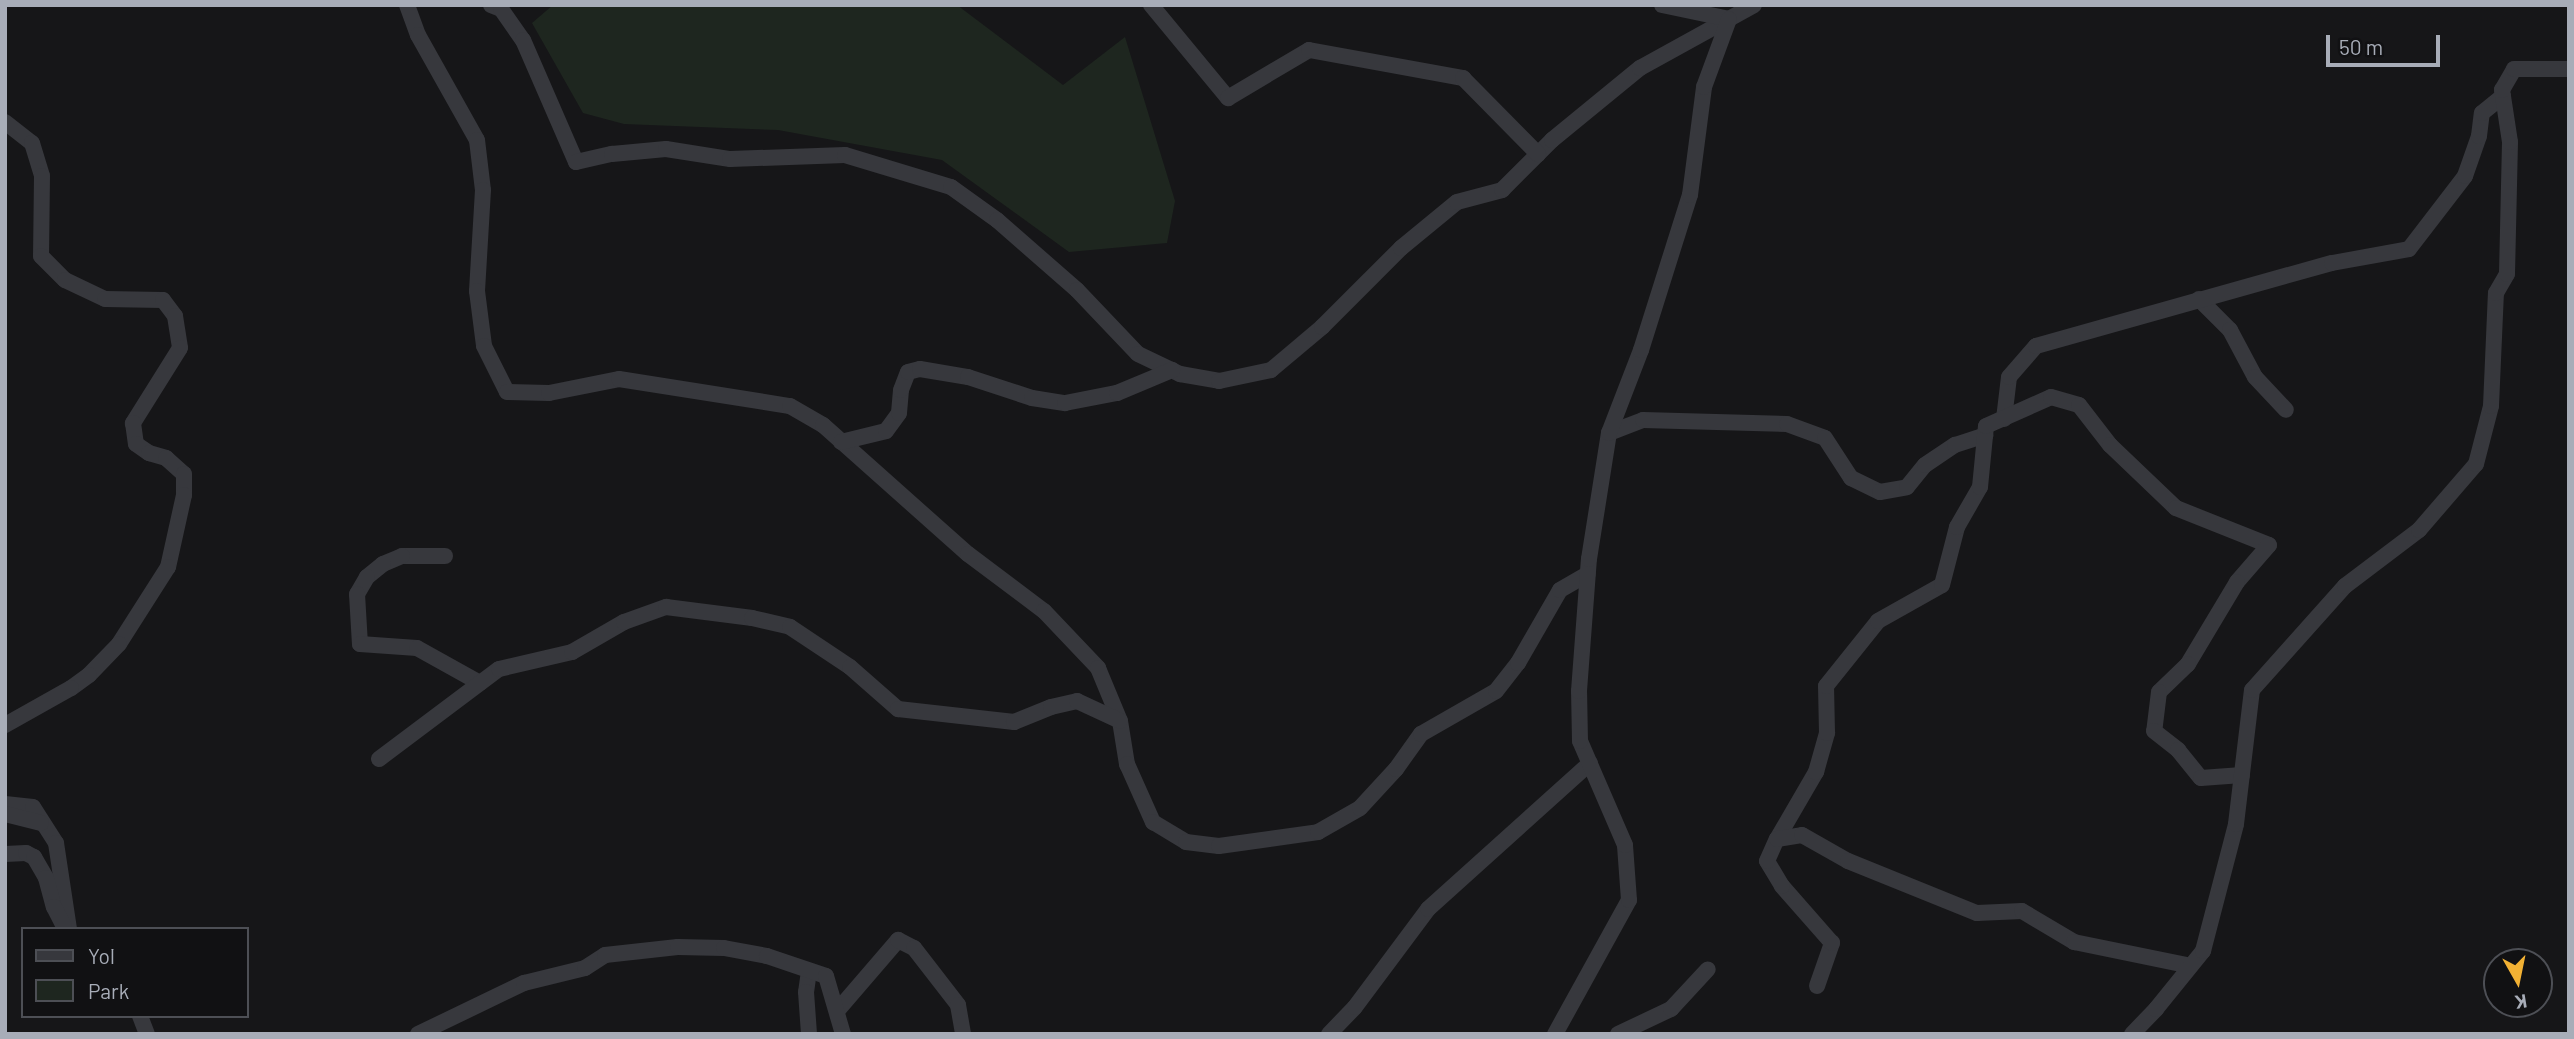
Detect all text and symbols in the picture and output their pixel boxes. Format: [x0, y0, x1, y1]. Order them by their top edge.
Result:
scale bar [2329, 21, 2443, 65]
text: 50 m [2339, 34, 2383, 59]
legend [21, 927, 248, 1018]
text: Yol [88, 943, 115, 968]
north arrow [2483, 948, 2553, 1018]
text: Park [88, 978, 129, 1003]
text: K [2513, 990, 2529, 1015]

